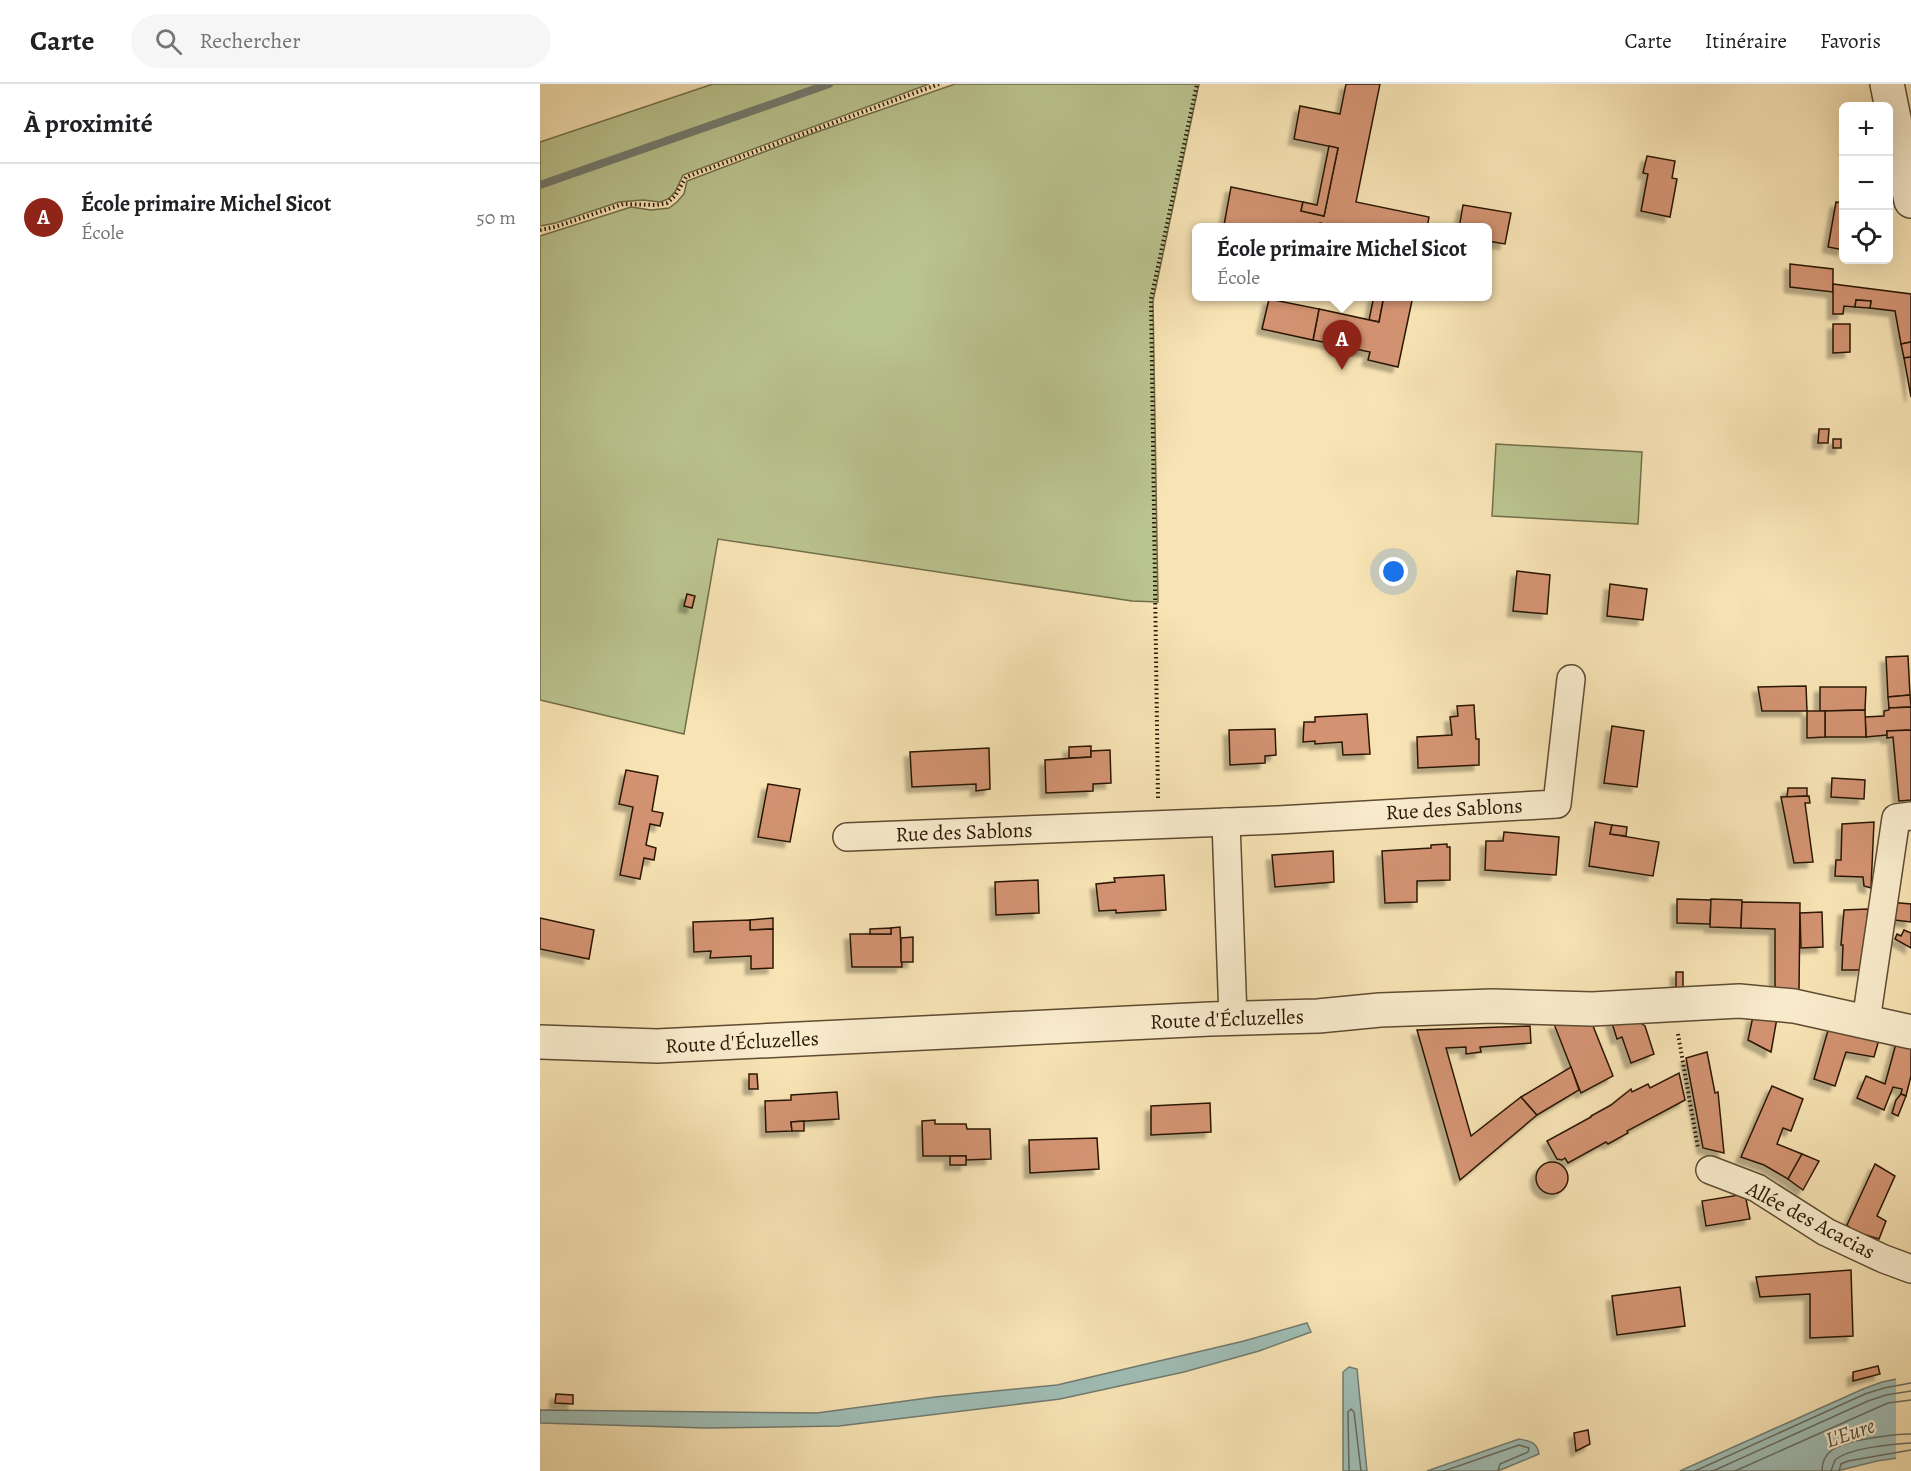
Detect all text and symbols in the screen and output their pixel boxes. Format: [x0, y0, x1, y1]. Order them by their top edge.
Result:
search box [131, 14, 551, 68]
text: Carte [30, 22, 95, 60]
icon: search [152, 25, 185, 58]
text: Rechercher [200, 26, 301, 56]
text: Carte [1624, 27, 1672, 55]
text: Itinéraire [1705, 27, 1787, 55]
text: Favoris [1820, 27, 1881, 55]
map controls [1839, 102, 1893, 264]
button: + [1839, 102, 1893, 156]
text: À proximité [24, 106, 153, 141]
button: − [1839, 156, 1893, 210]
text: École primaire Michel Sicot [81, 189, 331, 219]
text: A [37, 204, 50, 231]
text: 50 m [476, 204, 516, 231]
button: locate [1839, 210, 1893, 264]
text: École [81, 219, 124, 246]
popup [1192, 223, 1492, 301]
text: École primaire Michel Sicot [1217, 234, 1467, 264]
text: École [1217, 264, 1260, 291]
pin: A [1322, 320, 1362, 370]
your location [1379, 557, 1408, 586]
street label: Rue des Sablons [1385, 791, 1523, 827]
street label: Rue des Sablons [895, 816, 1033, 848]
street label: Route d'Écluzelles [1150, 1002, 1304, 1036]
street label: Route d'Écluzelles [664, 1024, 820, 1060]
street label: Allée des Acacias [1741, 1174, 1880, 1266]
water label: L'Eure [1821, 1411, 1879, 1455]

